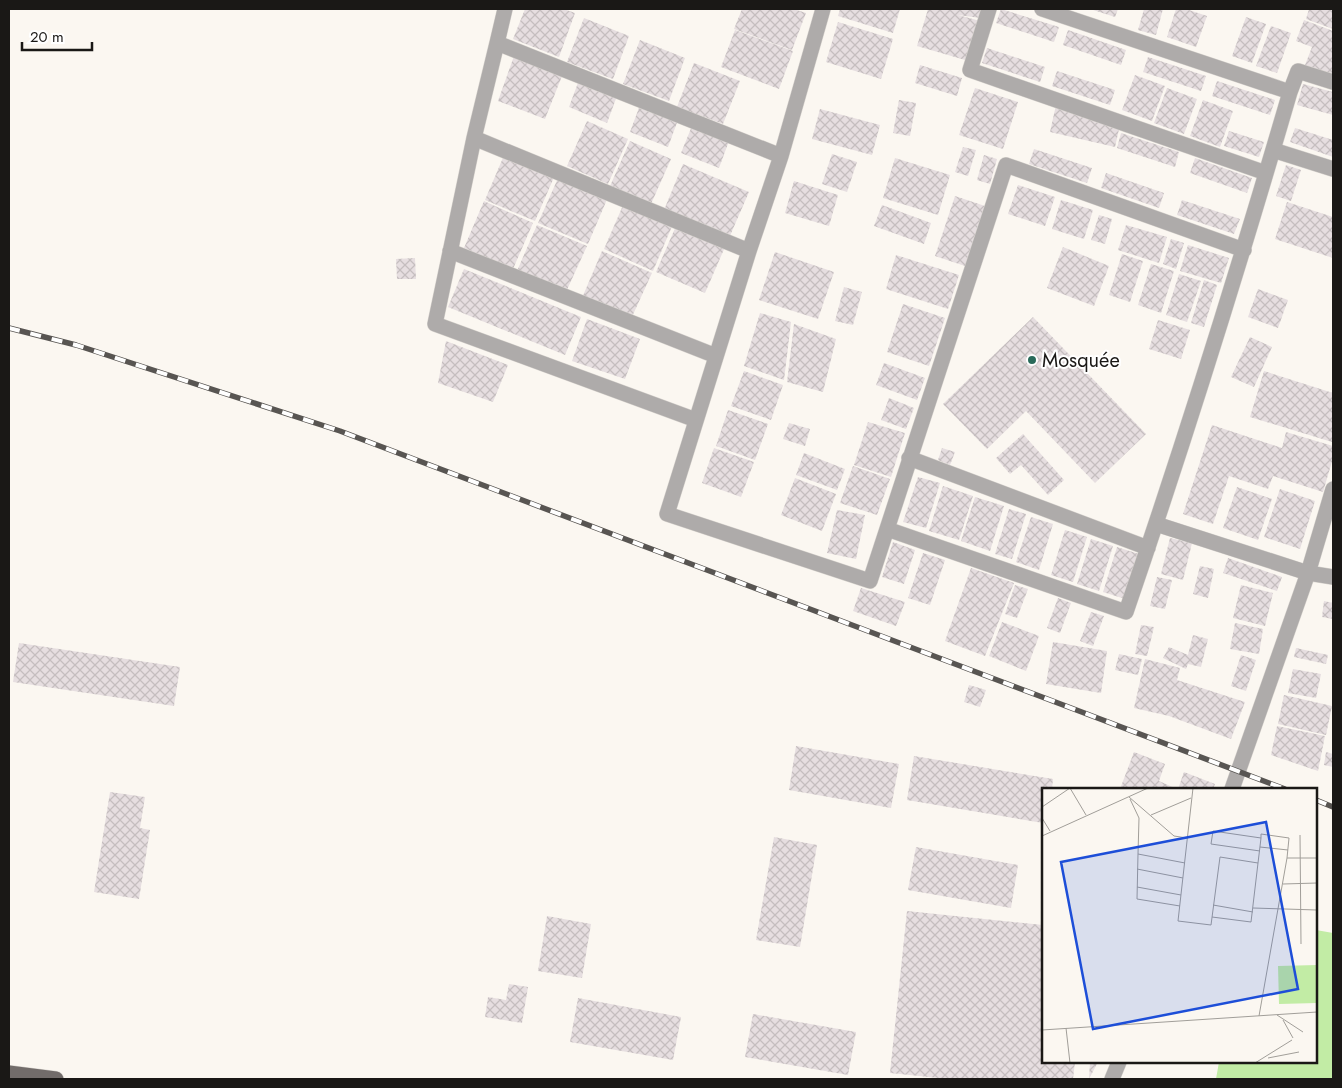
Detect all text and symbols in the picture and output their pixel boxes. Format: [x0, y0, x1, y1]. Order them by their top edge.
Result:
scale bar [22, 20, 92, 52]
text: 20 m [30, 26, 64, 48]
place label: Mosquée [1042, 346, 1120, 375]
marker: Mosquée [1026, 354, 1038, 366]
inset map [1042, 788, 1317, 1063]

